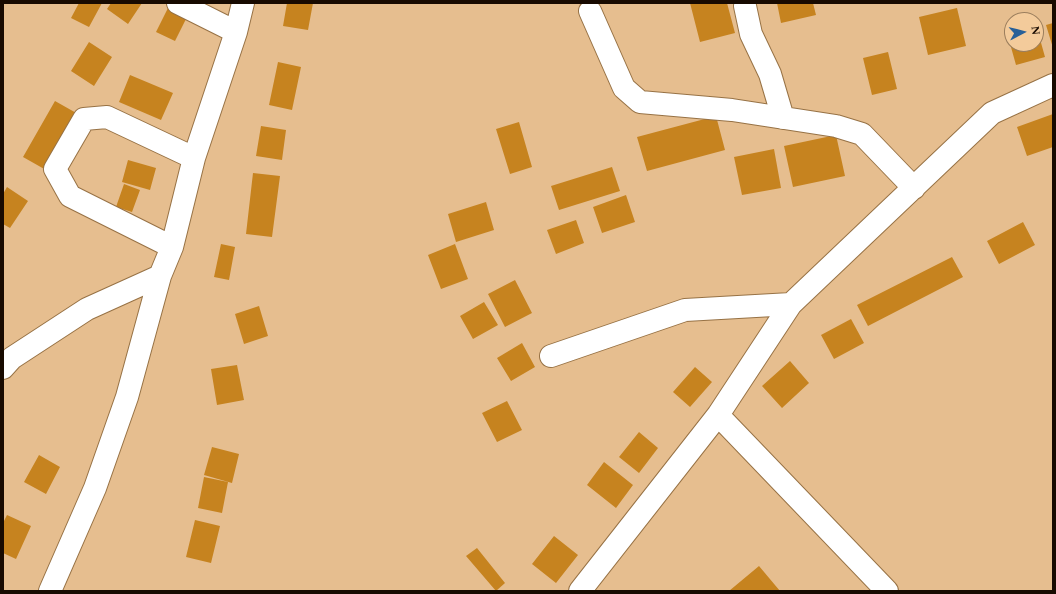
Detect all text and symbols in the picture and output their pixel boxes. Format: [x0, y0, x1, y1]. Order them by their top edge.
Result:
north arrow [1004, 12, 1044, 52]
text: N [1026, 25, 1044, 36]

